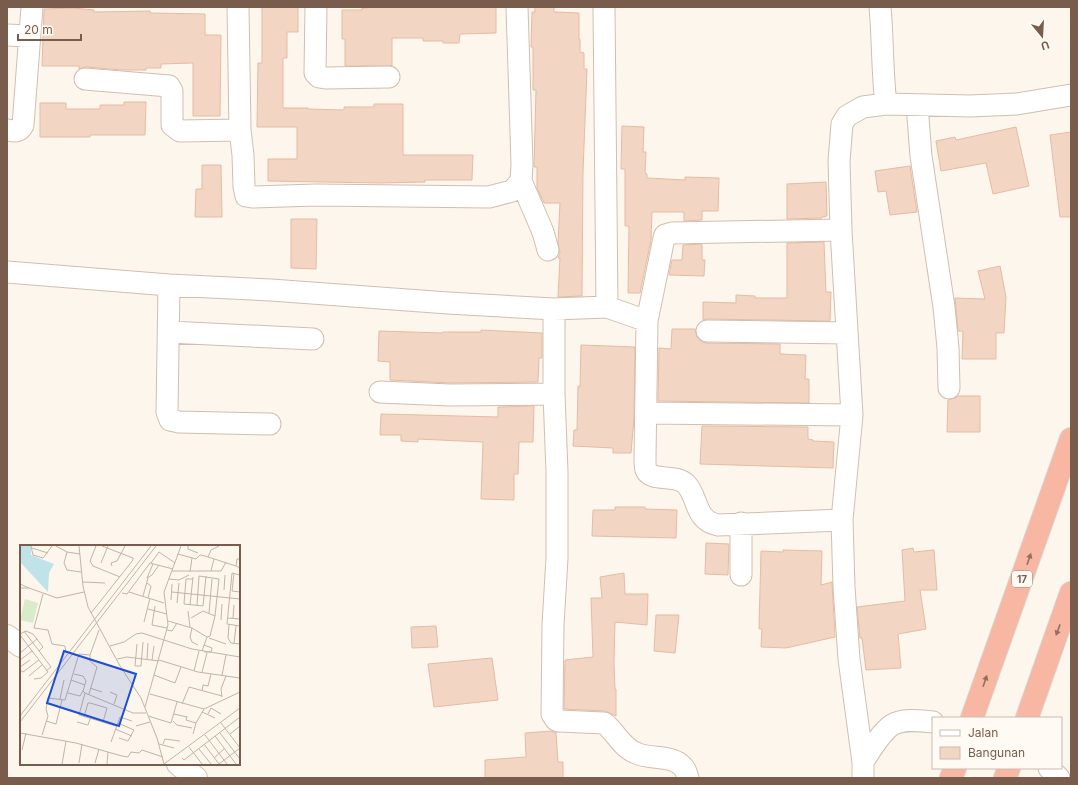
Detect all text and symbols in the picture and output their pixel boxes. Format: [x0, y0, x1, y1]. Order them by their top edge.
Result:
scale bar [18, 16, 81, 42]
north arrow [1022, 16, 1062, 56]
text: 20 m [24, 22, 53, 37]
text: U [1039, 38, 1051, 53]
inset map [20, 545, 240, 765]
one-way arrow [1026, 552, 1032, 564]
road number: 17 [1012, 571, 1032, 587]
one-way arrow [1055, 624, 1061, 636]
one-way arrow [983, 675, 989, 687]
legend [932, 717, 1062, 769]
text: Jalan [968, 725, 998, 740]
text: Bangunan [968, 745, 1025, 760]

